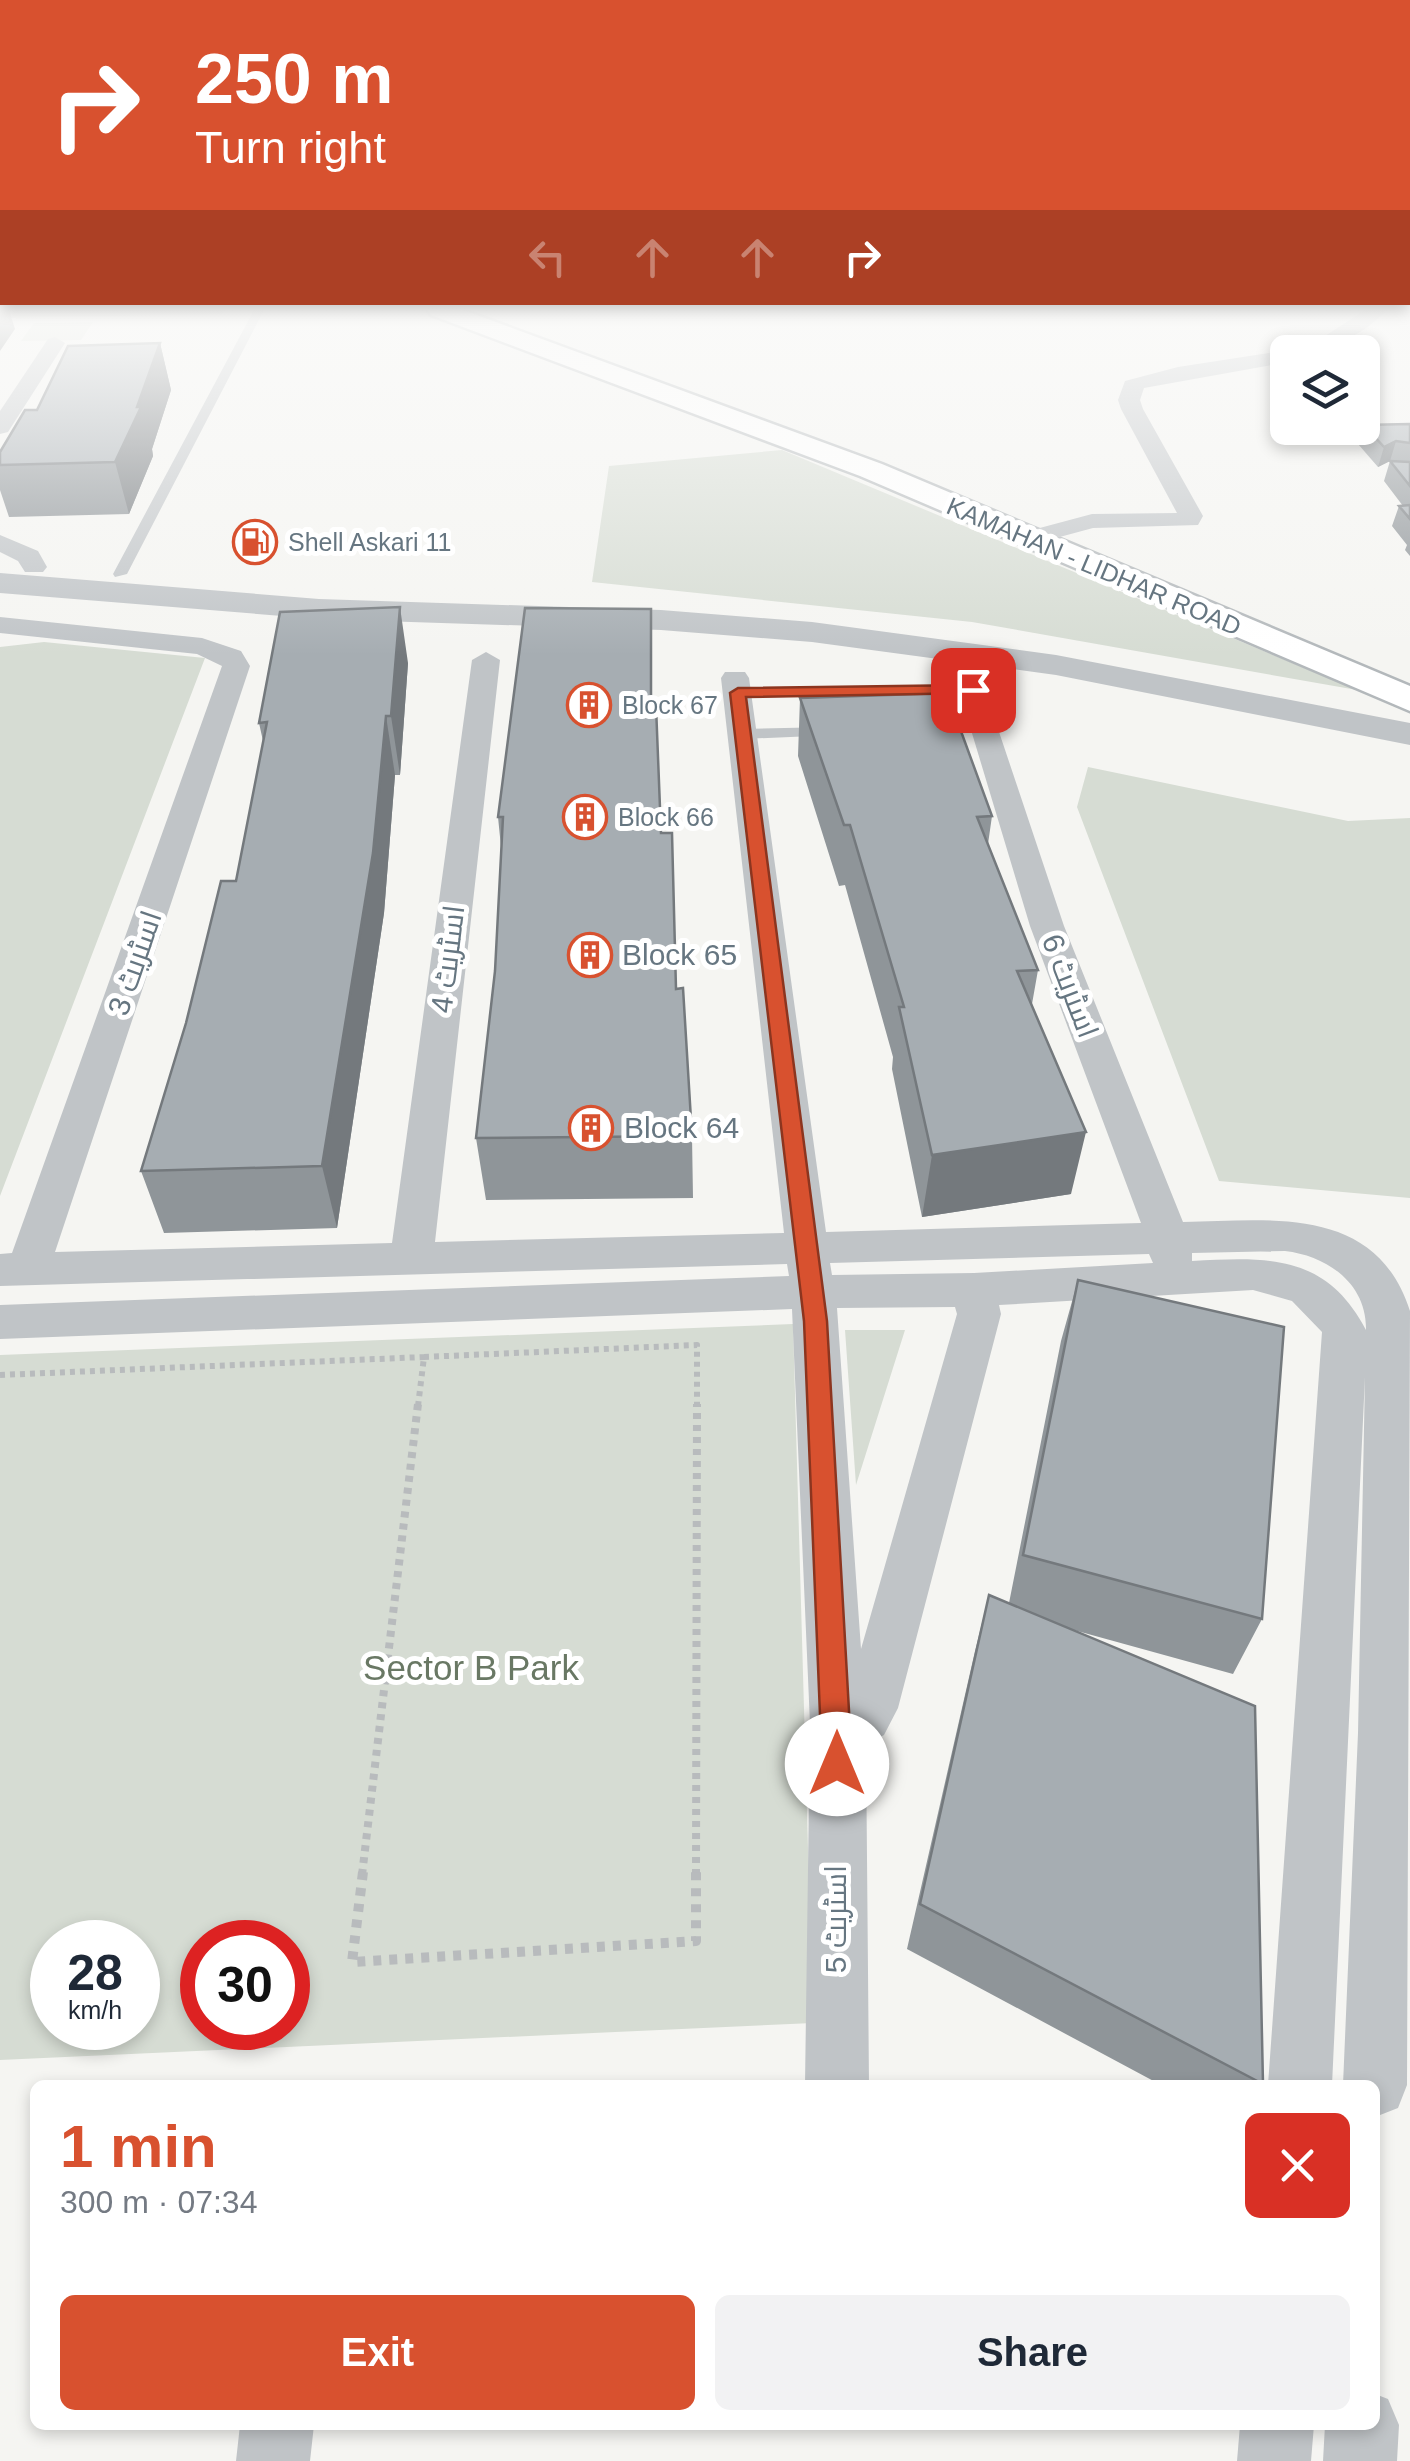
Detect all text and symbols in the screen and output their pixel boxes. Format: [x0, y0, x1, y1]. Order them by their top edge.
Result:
icon: right [30, 40, 160, 170]
text: 250 m [195, 40, 393, 118]
text: Turn right [195, 122, 386, 173]
icon: left [520, 230, 575, 285]
icon: ahead [625, 230, 680, 285]
icon: ahead [730, 230, 785, 285]
icon: right [835, 230, 890, 285]
map controls [1270, 335, 1380, 445]
button: layers [1270, 335, 1380, 445]
street label: KAMAHAN - LIDHAR ROAD [943, 491, 1245, 641]
fuel station icon: Shell Askari 11 [232, 519, 278, 565]
place label: Shell Askari 11 [288, 528, 452, 556]
pin [931, 648, 1016, 733]
icon: arrive [946, 663, 1001, 718]
building icon: Block 67 [566, 682, 612, 728]
place label: Block 67 [622, 691, 718, 719]
building icon: Block 66 [562, 794, 608, 840]
place label: Block 66 [618, 803, 714, 831]
street label: اسٹریٹ 4 [425, 903, 471, 1015]
street label: اسٹریٹ 3 [101, 906, 169, 1020]
street label: اسٹریٹ 6 [1035, 929, 1105, 1043]
building icon: Block 65 [567, 932, 613, 978]
place label: Block 65 [622, 938, 737, 971]
building icon: Block 64 [568, 1105, 614, 1151]
place label: Block 64 [624, 1111, 739, 1144]
park label: Sector B Park [363, 1648, 579, 1687]
position arrow [785, 1712, 889, 1816]
street label: اسٹریٹ 5 [819, 1865, 853, 1973]
speed limit sign: 30 [180, 1920, 310, 2050]
text: 28 [67, 1945, 123, 2001]
text: km/h [68, 1996, 122, 2024]
text: 1 min [60, 2113, 217, 2180]
button: close [1245, 2113, 1350, 2218]
text: 300 m · 07:34 [60, 2184, 257, 2220]
button: Exit [60, 2295, 695, 2410]
button: Share [715, 2295, 1350, 2410]

